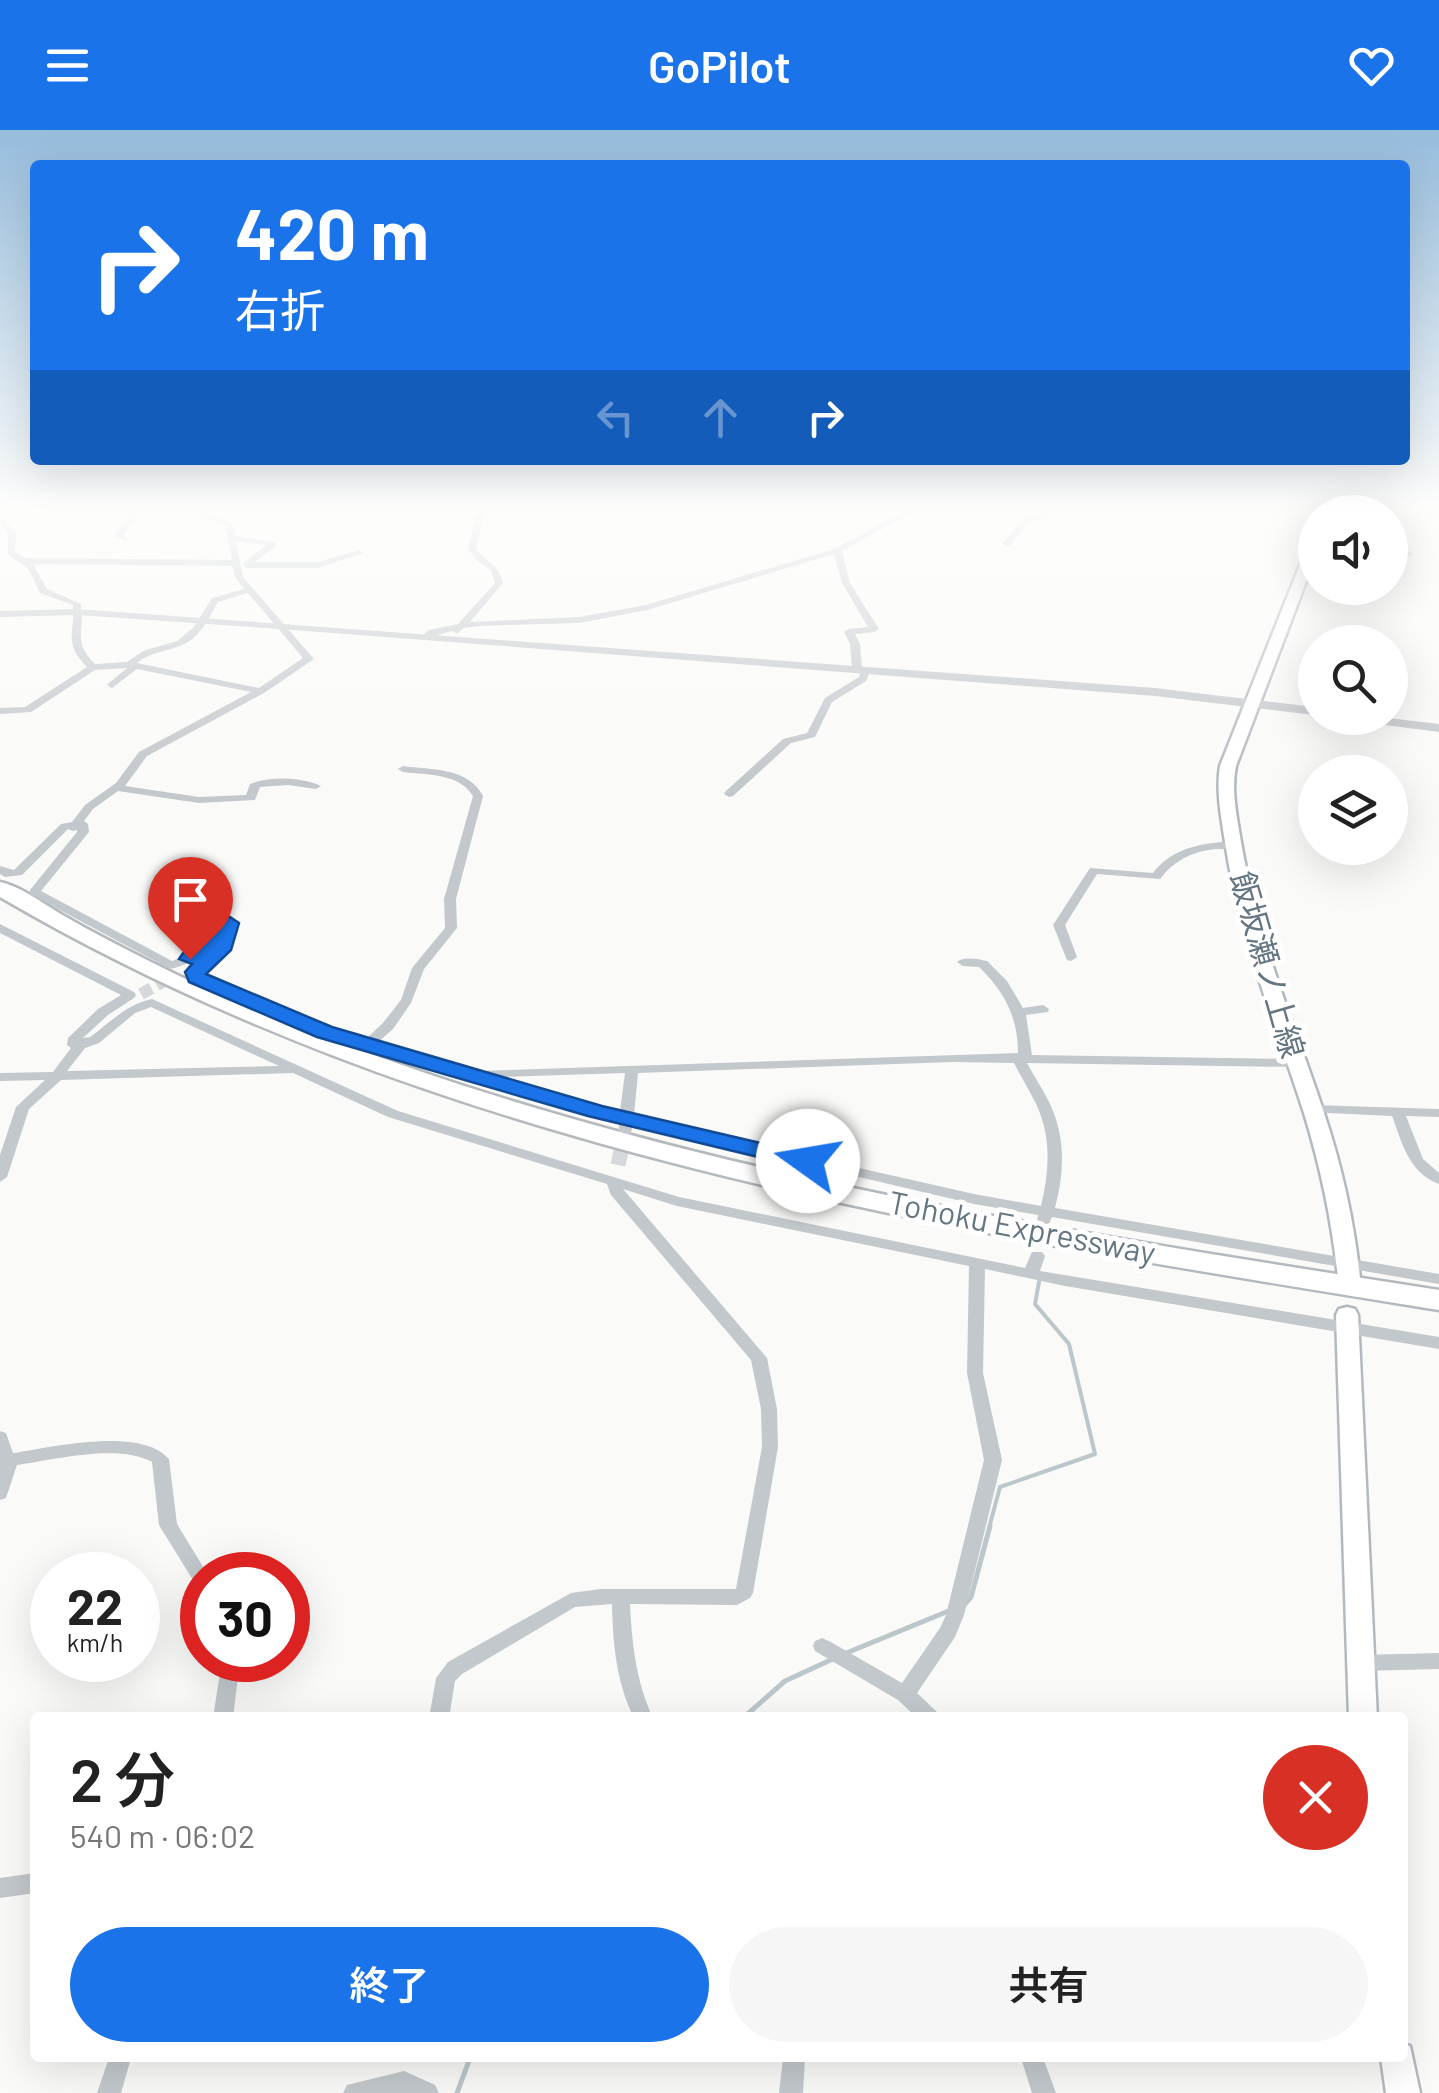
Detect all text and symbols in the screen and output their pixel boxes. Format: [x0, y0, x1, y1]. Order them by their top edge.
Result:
icon: menu [40, 38, 95, 93]
text: GoPilot [648, 38, 791, 92]
icon: heart [1344, 38, 1399, 93]
text: 420 m [235, 190, 429, 274]
icon: right [70, 200, 200, 330]
text: 右折 [235, 282, 325, 336]
icon: left [588, 390, 643, 445]
icon: ahead [693, 390, 748, 445]
icon: right [798, 390, 853, 445]
map controls [1298, 495, 1408, 865]
button: sound [1298, 495, 1408, 605]
button: search [1298, 625, 1408, 735]
button: layers [1298, 755, 1408, 865]
pin [148, 857, 233, 960]
street label: 飯坂瀬ノ上線 [1224, 867, 1314, 1062]
icon: arrive [163, 872, 218, 927]
position arrow [756, 1109, 860, 1213]
street label: Tohoku Expressway [886, 1182, 1159, 1271]
speed limit sign: 30 [180, 1552, 310, 1682]
text: 22 [67, 1575, 123, 1635]
text: km/h [67, 1627, 123, 1657]
text: 2 分 [70, 1742, 175, 1814]
button: close [1263, 1745, 1368, 1850]
text: 540 m · 06:02 [70, 1816, 255, 1854]
button: 終了 [70, 1927, 709, 2042]
button: 共有 [729, 1927, 1368, 2042]

